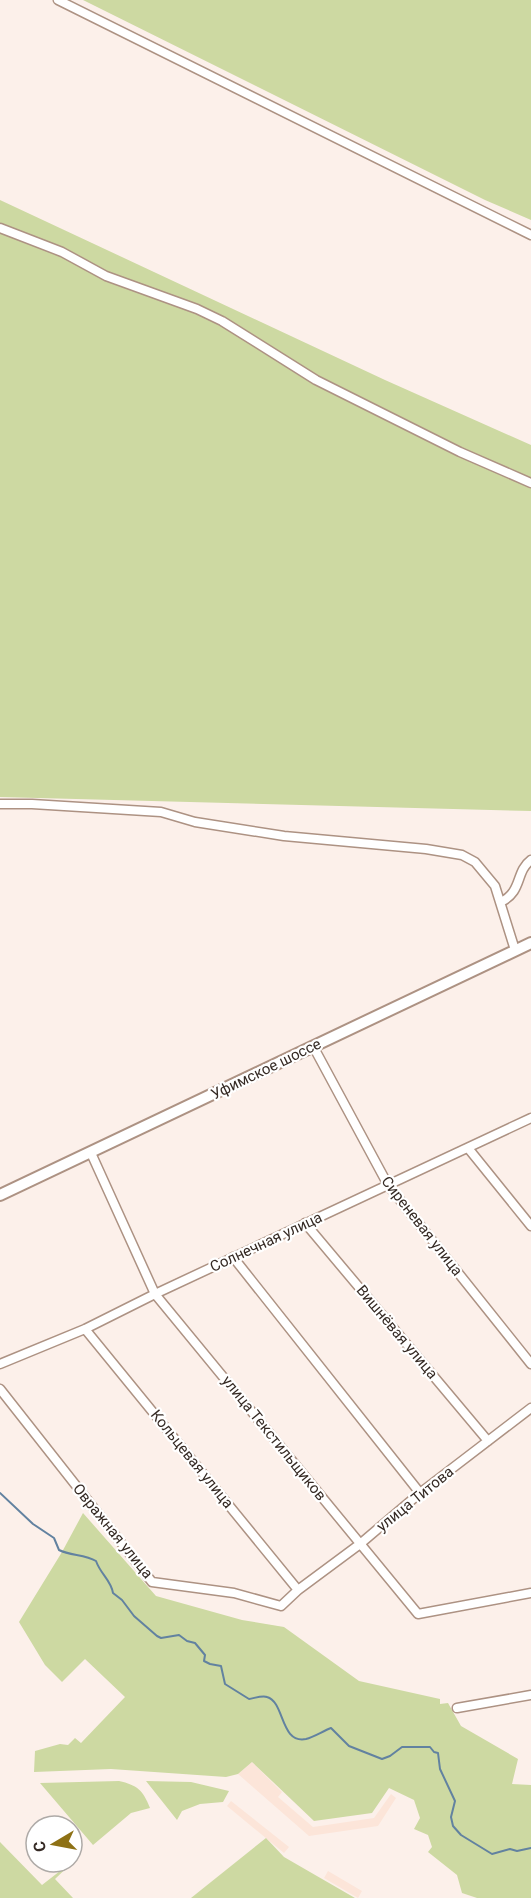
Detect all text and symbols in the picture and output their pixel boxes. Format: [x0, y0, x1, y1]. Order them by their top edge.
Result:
street label: Уфимское шоссе [208, 1035, 324, 1103]
street label: Сиреневая улица [378, 1173, 466, 1279]
street label: Солнечная улица [207, 1208, 325, 1276]
street label: Вишнёвая улица [353, 1282, 441, 1382]
street label: улица Текстильщиков [218, 1372, 330, 1504]
street label: Кольцевая улица [147, 1406, 237, 1512]
street label: улица Титова [373, 1463, 457, 1535]
street label: Овражная улица [69, 1480, 157, 1582]
north arrow [24, 1814, 84, 1874]
text: С [29, 1840, 50, 1853]

